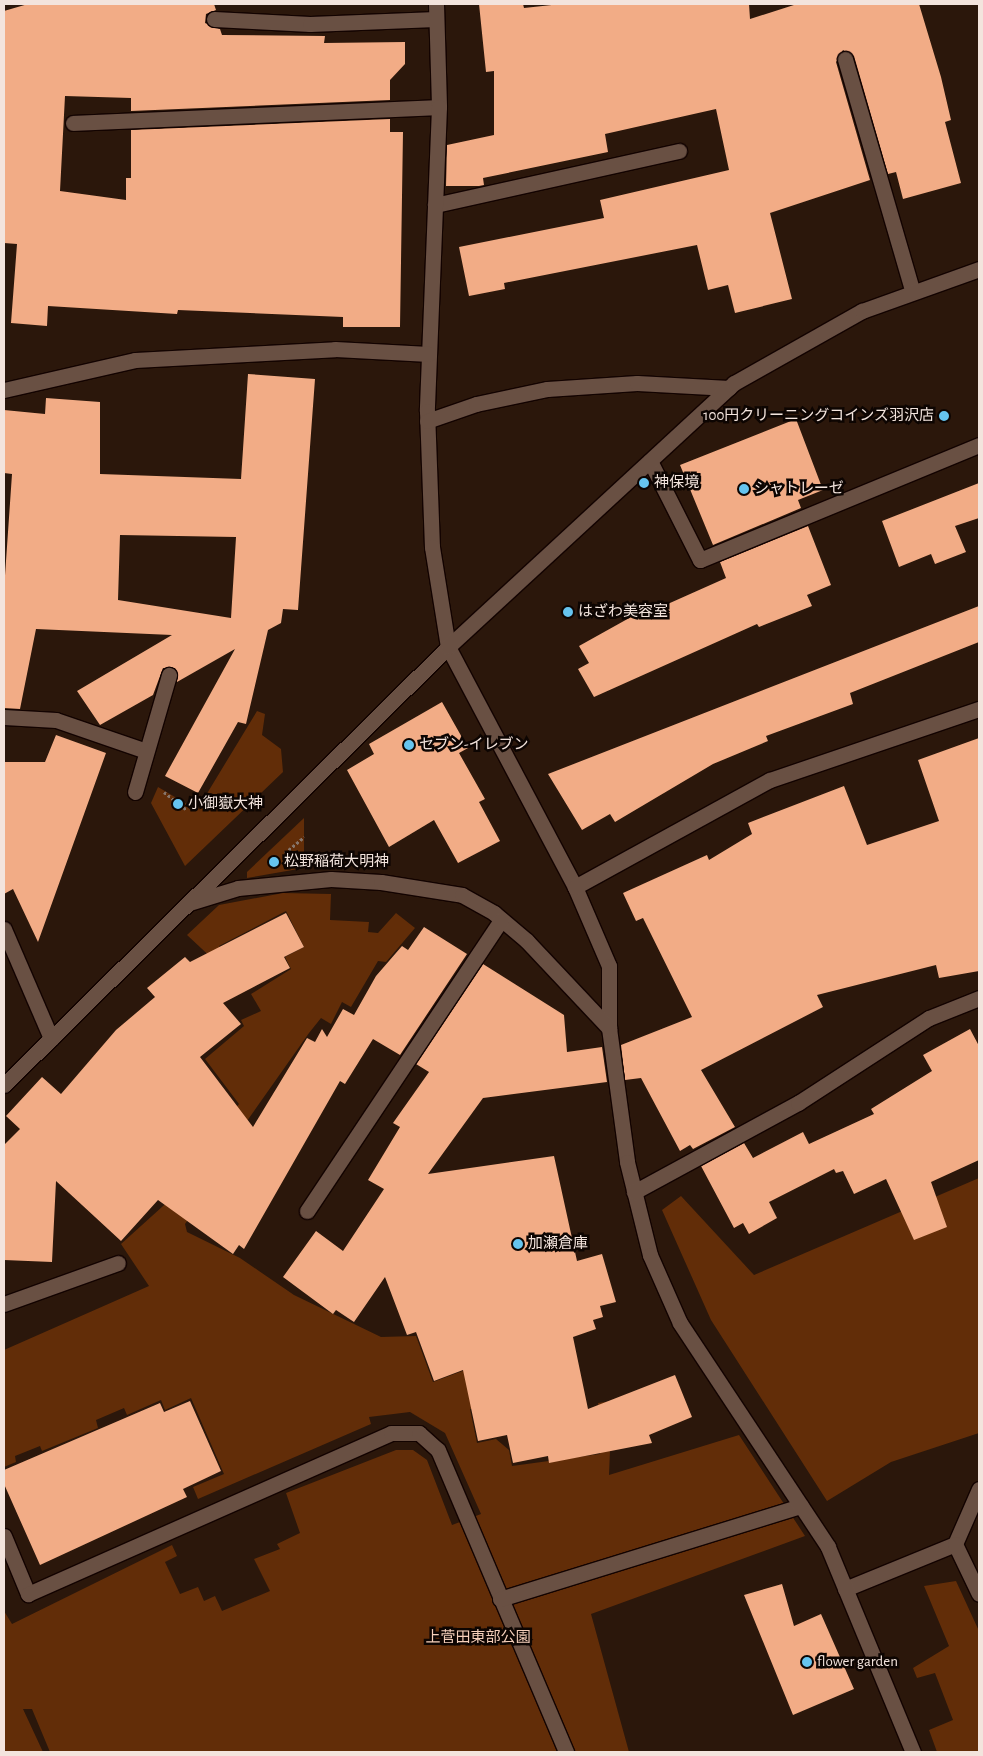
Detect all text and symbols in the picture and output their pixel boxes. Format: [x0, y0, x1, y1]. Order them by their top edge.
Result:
place label: 100円クリーニングコインズ羽沢店 [703, 407, 934, 425]
marker: 100円クリーニングコインズ羽沢店 [938, 410, 950, 422]
place label: 神保境 [654, 474, 699, 492]
marker: 神保境 [638, 477, 650, 489]
place label: シャトレーゼ [754, 480, 844, 498]
marker: シャトレーゼ [738, 483, 750, 495]
place label: はざわ美容室 [578, 603, 668, 621]
marker: はざわ美容室 [562, 606, 574, 618]
place label: セブン-イレブン [419, 736, 529, 754]
marker: セブン-イレブン [403, 739, 415, 751]
place label: 小御嶽大神 [188, 795, 263, 813]
marker: 小御嶽大神 [172, 798, 184, 810]
place label: 松野稲荷大明神 [284, 853, 389, 871]
marker: 松野稲荷大明神 [268, 856, 280, 868]
place label: 加瀬倉庫 [528, 1235, 588, 1253]
marker: 加瀬倉庫 [512, 1238, 524, 1250]
park label: 上菅田東部公園 [426, 1629, 530, 1647]
place label: flower garden [817, 1653, 898, 1671]
marker: flower garden [801, 1656, 813, 1668]

